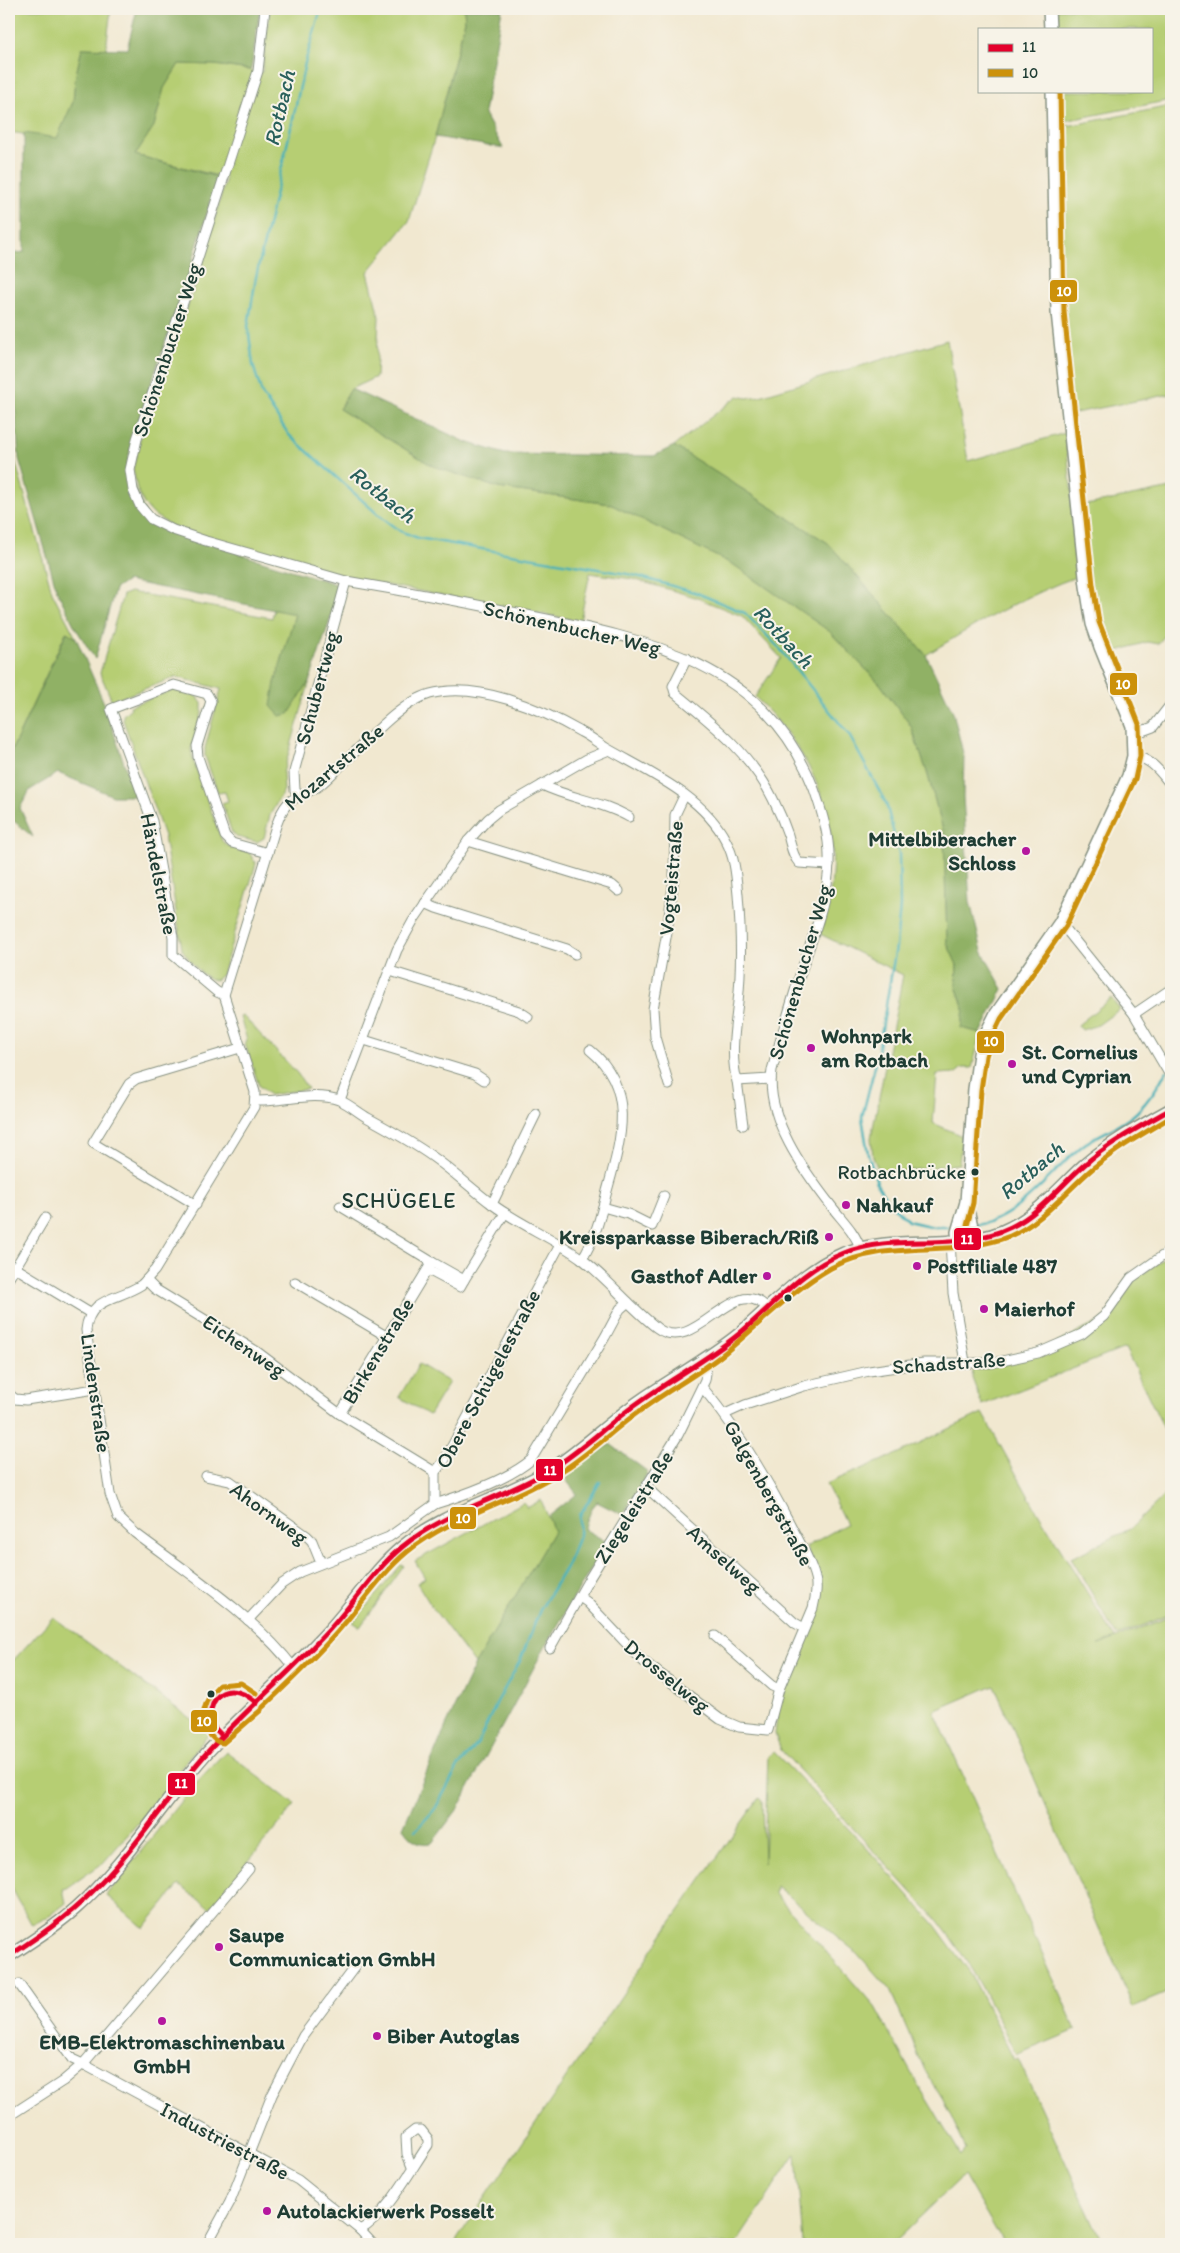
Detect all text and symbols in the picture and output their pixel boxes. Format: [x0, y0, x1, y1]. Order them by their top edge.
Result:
legend [978, 28, 1152, 92]
text: 11 [1022, 38, 1036, 56]
text: 10 [1022, 64, 1038, 82]
water label: Rotbach [258, 67, 301, 149]
street label: Schönenbucher Weg [127, 260, 206, 440]
line badge: 10 [1049, 279, 1078, 303]
text: 10 [1056, 283, 1072, 300]
water label: Rotbach [344, 460, 421, 529]
street label: Schönenbucher Weg [481, 595, 663, 660]
water label: Rotbach [747, 599, 820, 674]
street label: Schubertweg [289, 628, 344, 747]
line badge: 10 [1109, 672, 1138, 696]
text: 10 [1115, 676, 1131, 693]
street label: Mozartstraße [279, 718, 389, 815]
street label: Händelstraße [135, 811, 184, 937]
street label: Vogteistraße [653, 819, 688, 936]
place label: Mittelbiberacher Schloss [868, 826, 1017, 875]
marker: Mittelbiberacher Schloss [1020, 845, 1032, 857]
street label: Schönenbucher Weg [763, 881, 837, 1062]
place label: Wohnpark am Rotbach [821, 1023, 928, 1072]
line badge: 10 [976, 1030, 1005, 1054]
text: 10 [983, 1033, 999, 1050]
place label: St. Cornelius und Cyprian [1021, 1039, 1138, 1089]
marker: Wohnpark am Rotbach [805, 1042, 817, 1054]
marker: St. Cornelius und Cyprian [1006, 1058, 1018, 1070]
water label: Rotbach [993, 1135, 1070, 1205]
place label: Rotbachbrücke [837, 1160, 966, 1184]
marker: Rotbachbrücke [970, 1167, 980, 1177]
district label: SCHÜGELE [342, 1187, 456, 1214]
place label: Nahkauf [856, 1192, 934, 1217]
marker: Nahkauf [840, 1199, 852, 1211]
place label: Kreissparkasse Biberach/Riß [559, 1224, 819, 1250]
line badge: 11 [953, 1227, 982, 1251]
marker: Kreissparkasse Biberach/Riß [823, 1231, 835, 1243]
text: 11 [961, 1231, 974, 1248]
place label: Postfiliale 487 [927, 1253, 1058, 1278]
marker: Postfiliale 487 [911, 1260, 923, 1272]
place label: Gasthof Adler [631, 1263, 758, 1288]
marker: Gasthof Adler [761, 1270, 773, 1282]
street label: Obere Schügelestraße [430, 1285, 545, 1473]
street label: Birkenstraße [336, 1293, 419, 1408]
unlabelled marker [783, 1293, 793, 1303]
place label: Maierhof [994, 1296, 1076, 1321]
marker: Maierhof [978, 1303, 990, 1315]
street label: Eichenweg [198, 1309, 291, 1383]
street label: Lindenstraße [76, 1332, 117, 1454]
street label: Schadstraße [891, 1346, 1007, 1379]
street label: Galgenbergstraße [719, 1415, 820, 1570]
street label: Ziegeleistraße [589, 1446, 678, 1568]
line badge: 11 [535, 1458, 564, 1482]
text: 11 [544, 1462, 557, 1479]
street label: Ahornweg [225, 1476, 313, 1549]
line badge: 10 [449, 1506, 477, 1530]
text: 10 [455, 1510, 471, 1527]
street label: Amselweg [682, 1519, 767, 1599]
street label: Drosselweg [619, 1634, 715, 1718]
unlabelled marker [206, 1689, 216, 1699]
line badge: 10 [190, 1709, 218, 1733]
text: 10 [196, 1713, 212, 1730]
line badge: 11 [167, 1772, 196, 1796]
text: 11 [175, 1775, 188, 1792]
place label: Saupe Communication GmbH [229, 1922, 435, 1971]
marker: Saupe Communication GmbH [213, 1941, 225, 1953]
marker: EMB-Elektromaschinenbau GmbH [156, 2015, 168, 2027]
place label: Biber Autoglas [387, 2023, 520, 2049]
place label: EMB-Elektromaschinenbau GmbH [39, 2029, 285, 2078]
marker: Biber Autoglas [371, 2030, 383, 2042]
street label: Industriestraße [157, 2096, 294, 2185]
place label: Autolackierwerk Posselt [276, 2198, 494, 2223]
marker: Autolackierwerk Posselt [261, 2205, 273, 2217]

